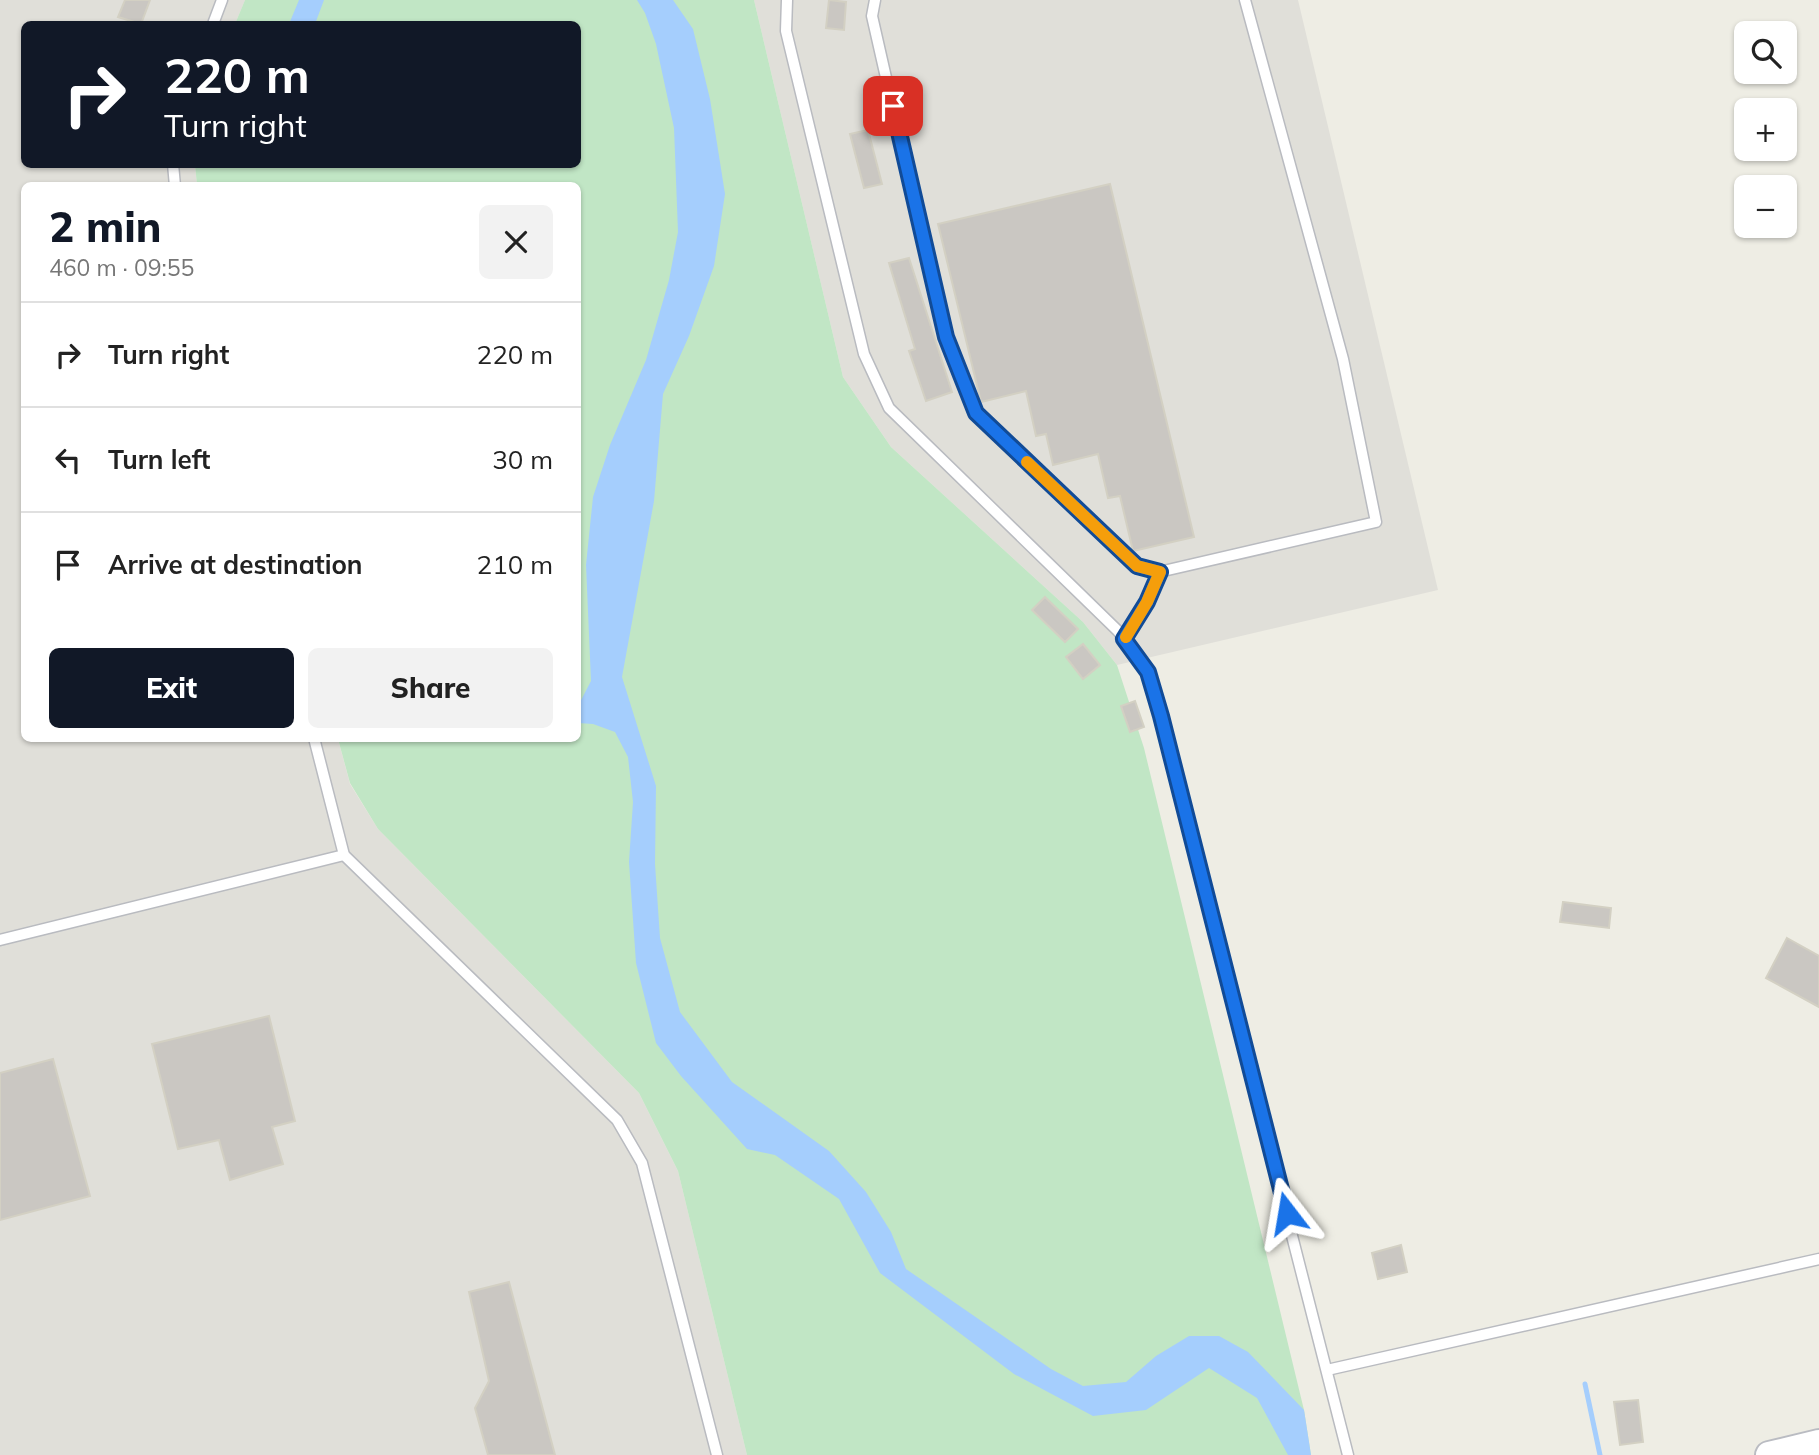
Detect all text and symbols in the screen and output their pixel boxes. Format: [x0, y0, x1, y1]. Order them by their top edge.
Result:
map controls [1734, 21, 1797, 238]
button: search [1734, 21, 1797, 84]
text: 220 m [164, 44, 310, 105]
icon: right [49, 49, 140, 140]
pin [863, 76, 923, 136]
icon: arrive [874, 87, 912, 125]
button: + [1734, 98, 1797, 161]
text: Turn right [164, 105, 307, 145]
button: − [1734, 175, 1797, 238]
text: 2 min [49, 200, 162, 253]
button: close [479, 205, 553, 279]
text: 460 m · 09:55 [49, 253, 194, 282]
icon: right [49, 336, 87, 374]
text: Turn right [108, 338, 229, 371]
text: 220 m [477, 338, 553, 371]
icon: left [49, 441, 87, 479]
text: Turn left [108, 443, 210, 476]
text: 30 m [492, 443, 553, 476]
icon: arrive [49, 546, 87, 584]
text: Arrive at destination [108, 548, 363, 581]
text: 210 m [477, 548, 553, 581]
button: Exit [49, 648, 294, 728]
button: Share [308, 648, 553, 728]
position arrow [1250, 1176, 1324, 1250]

